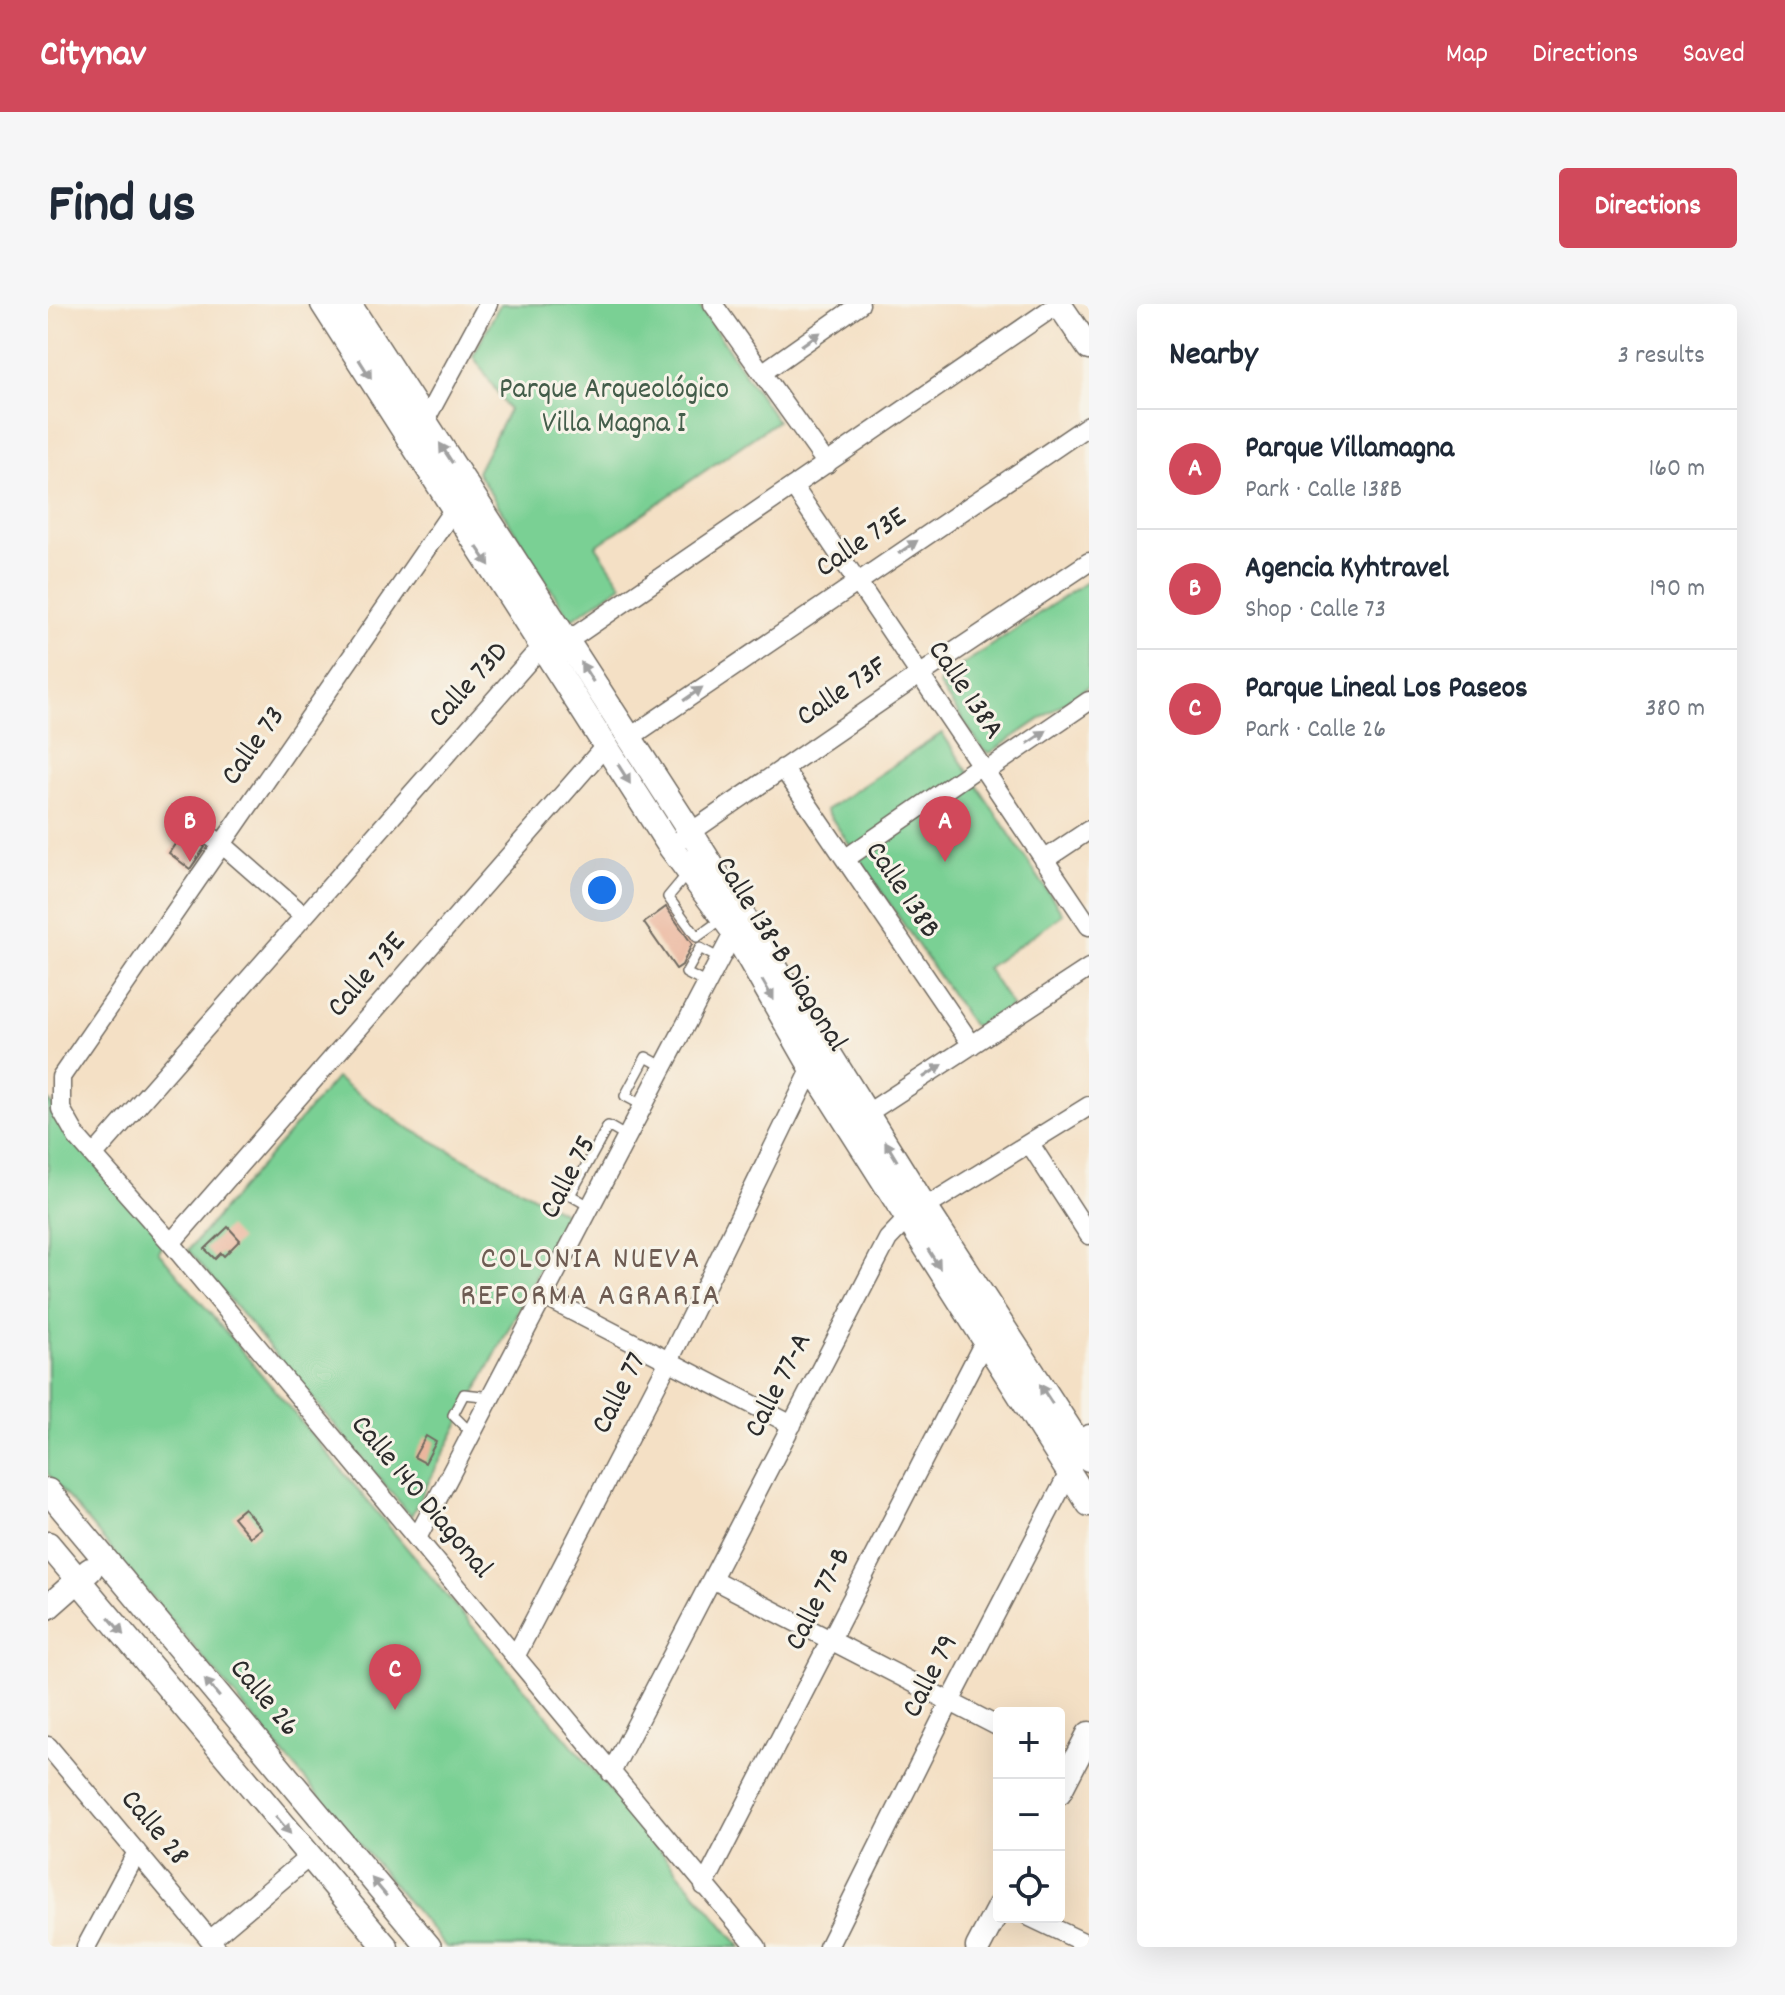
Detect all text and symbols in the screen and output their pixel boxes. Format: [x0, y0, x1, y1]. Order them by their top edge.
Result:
text: Citynav [40, 29, 146, 84]
text: Map [1446, 36, 1488, 76]
text: Directions [1532, 36, 1638, 76]
text: Saved [1682, 36, 1745, 76]
text: Find us [48, 168, 196, 248]
button: Directions [1559, 168, 1737, 248]
one-way arrow [801, 332, 822, 347]
text: Nearby [1169, 332, 1258, 381]
text: 3 results [1618, 338, 1705, 375]
one-way arrow [357, 359, 372, 380]
park label: Parque Arqueológico Villa Magna I [499, 370, 729, 447]
text: Parque Villamagna [1245, 429, 1454, 472]
one-way arrow [439, 443, 454, 464]
text: A [1188, 451, 1202, 488]
text: 160 m [1649, 451, 1705, 488]
text: Park · Calle 138B [1245, 472, 1402, 509]
street label: Calle 73E [808, 498, 916, 590]
one-way arrow [897, 540, 918, 555]
one-way arrow [475, 545, 490, 566]
text: Agencia Kyhtravel [1245, 549, 1449, 592]
text: B [1189, 571, 1201, 608]
text: 190 m [1649, 571, 1705, 608]
text: Shop · Calle 73 [1245, 592, 1386, 629]
street label: Calle 73D [419, 633, 521, 739]
street label: Calle 138A [915, 633, 1013, 749]
street label: Calle 73F [789, 646, 898, 739]
one-way arrow [581, 661, 595, 683]
text: Parque Lineal Los Paseos [1245, 669, 1528, 712]
one-way arrow [683, 687, 704, 702]
text: C [1189, 691, 1201, 728]
text: 380 m [1645, 691, 1705, 728]
street label: Calle 73 [212, 699, 298, 795]
text: Park · Calle 26 [1245, 712, 1386, 749]
one-way arrow [1027, 729, 1048, 744]
one-way arrow [617, 763, 631, 785]
pin: B [164, 796, 216, 862]
pin: A [919, 796, 971, 862]
street label: Calle 138B [853, 834, 949, 948]
street label: Calle 138-B Diagonal [702, 849, 856, 1061]
your location [582, 870, 622, 910]
street label: Calle 73E [318, 923, 418, 1028]
one-way arrow [761, 979, 775, 1002]
one-way arrow [922, 1064, 944, 1078]
street label: Calle 75 [531, 1129, 609, 1227]
one-way arrow [884, 1141, 899, 1162]
district label: COLONIA NUEVA REFORMA AGRARIA [460, 1238, 722, 1321]
one-way arrow [926, 1248, 940, 1270]
street label: Calle 77-A [735, 1326, 825, 1446]
street label: Calle 77 [582, 1346, 660, 1442]
one-way arrow [1040, 1383, 1054, 1405]
street label: Calle 140 Diagonal [339, 1407, 501, 1589]
street label: Calle 77-B [776, 1541, 864, 1659]
one-way arrow [107, 1615, 124, 1635]
street label: Calle 79 [893, 1628, 971, 1726]
pin: C [369, 1644, 421, 1710]
street label: Calle 26 [217, 1650, 309, 1748]
one-way arrow [204, 1678, 221, 1698]
map controls [993, 1707, 1065, 1923]
button: + [993, 1707, 1065, 1779]
button: − [993, 1779, 1065, 1851]
street label: Calle 28 [108, 1781, 198, 1877]
one-way arrow [274, 1815, 291, 1835]
button: locate [993, 1851, 1065, 1923]
one-way arrow [371, 1877, 388, 1897]

